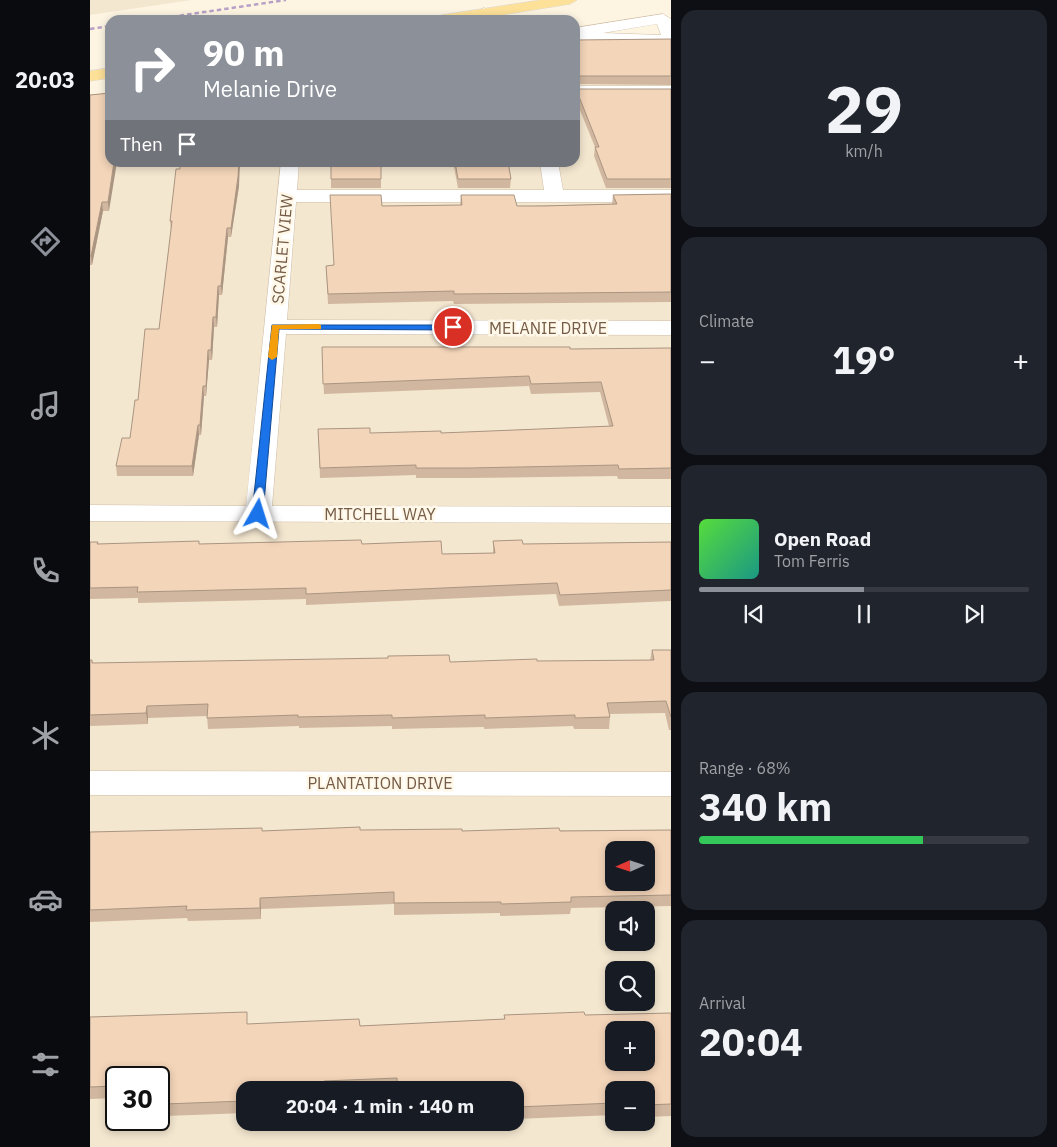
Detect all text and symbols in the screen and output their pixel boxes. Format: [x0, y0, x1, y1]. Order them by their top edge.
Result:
text: 90 m [203, 30, 285, 76]
icon: right [120, 35, 185, 100]
text: 20:03 [15, 65, 75, 94]
text: 29 [825, 66, 903, 151]
text: Melanie Drive [203, 74, 337, 103]
icon: arrive [173, 130, 201, 158]
text: Then [120, 132, 163, 156]
text: km/h [845, 141, 883, 161]
street label: SCARLET VIEW [267, 193, 297, 305]
icon: directions [28, 224, 63, 259]
pin [432, 306, 474, 348]
text: Climate [699, 311, 754, 331]
icon: arrive [439, 313, 467, 341]
street label: MELANIE DRIVE [489, 318, 607, 338]
text: 19° [832, 335, 896, 384]
text: − [699, 342, 716, 379]
text: + [1012, 342, 1029, 379]
icon: music [28, 388, 63, 423]
position arrow [231, 487, 283, 539]
street label: MITCHELL WAY [324, 504, 436, 524]
text: Open Road [774, 527, 871, 551]
text: Tom Ferris [774, 551, 850, 571]
icon: phone [28, 553, 63, 588]
icon: previous [740, 600, 768, 628]
icon: pause [850, 600, 878, 628]
icon: next [960, 600, 988, 628]
icon: climate [28, 718, 63, 753]
text: Range · 68% [699, 758, 791, 778]
street label: PLANTATION DRIVE [307, 773, 453, 793]
text: 340 km [699, 782, 832, 831]
north arrow [605, 841, 655, 891]
map controls [605, 841, 655, 1131]
icon: car [28, 882, 63, 917]
button: sound [605, 901, 655, 951]
button: search [605, 961, 655, 1011]
text: Arrival [699, 993, 746, 1013]
text: 20:04 [699, 1017, 803, 1066]
button: + [605, 1021, 655, 1071]
icon: filters [28, 1047, 63, 1082]
speed limit sign: 30 [105, 1066, 170, 1131]
button: − [605, 1081, 655, 1131]
text: 20:04 · 1 min · 140 m [286, 1094, 474, 1118]

